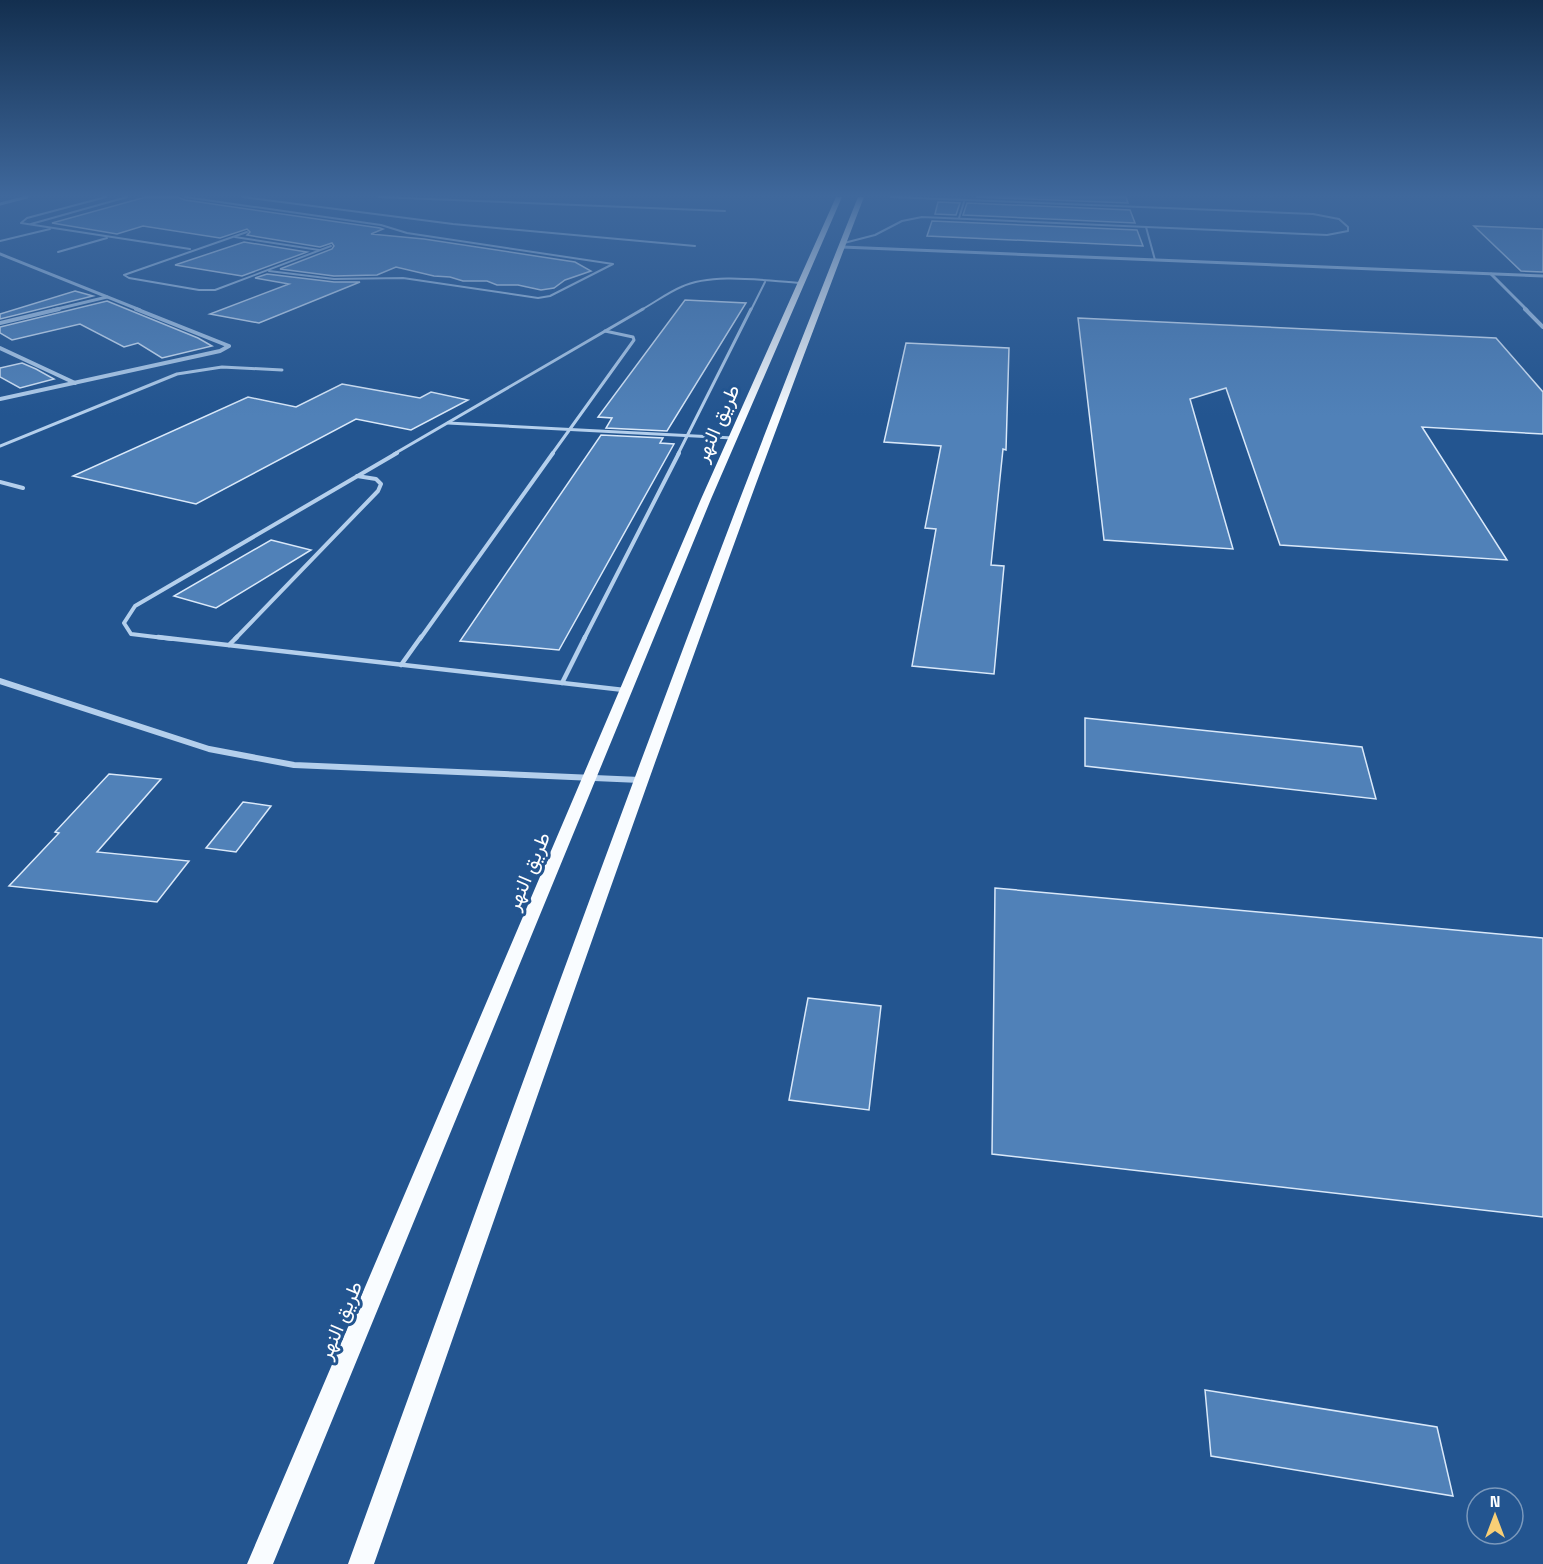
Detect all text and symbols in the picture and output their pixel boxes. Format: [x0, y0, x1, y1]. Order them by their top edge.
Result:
street label: طريق النهر [688, 380, 746, 467]
street label: طريق النهر [500, 828, 556, 915]
street label: طريق النهر [312, 1277, 368, 1364]
north arrow [1465, 1486, 1525, 1546]
text: N [1490, 1491, 1500, 1512]

